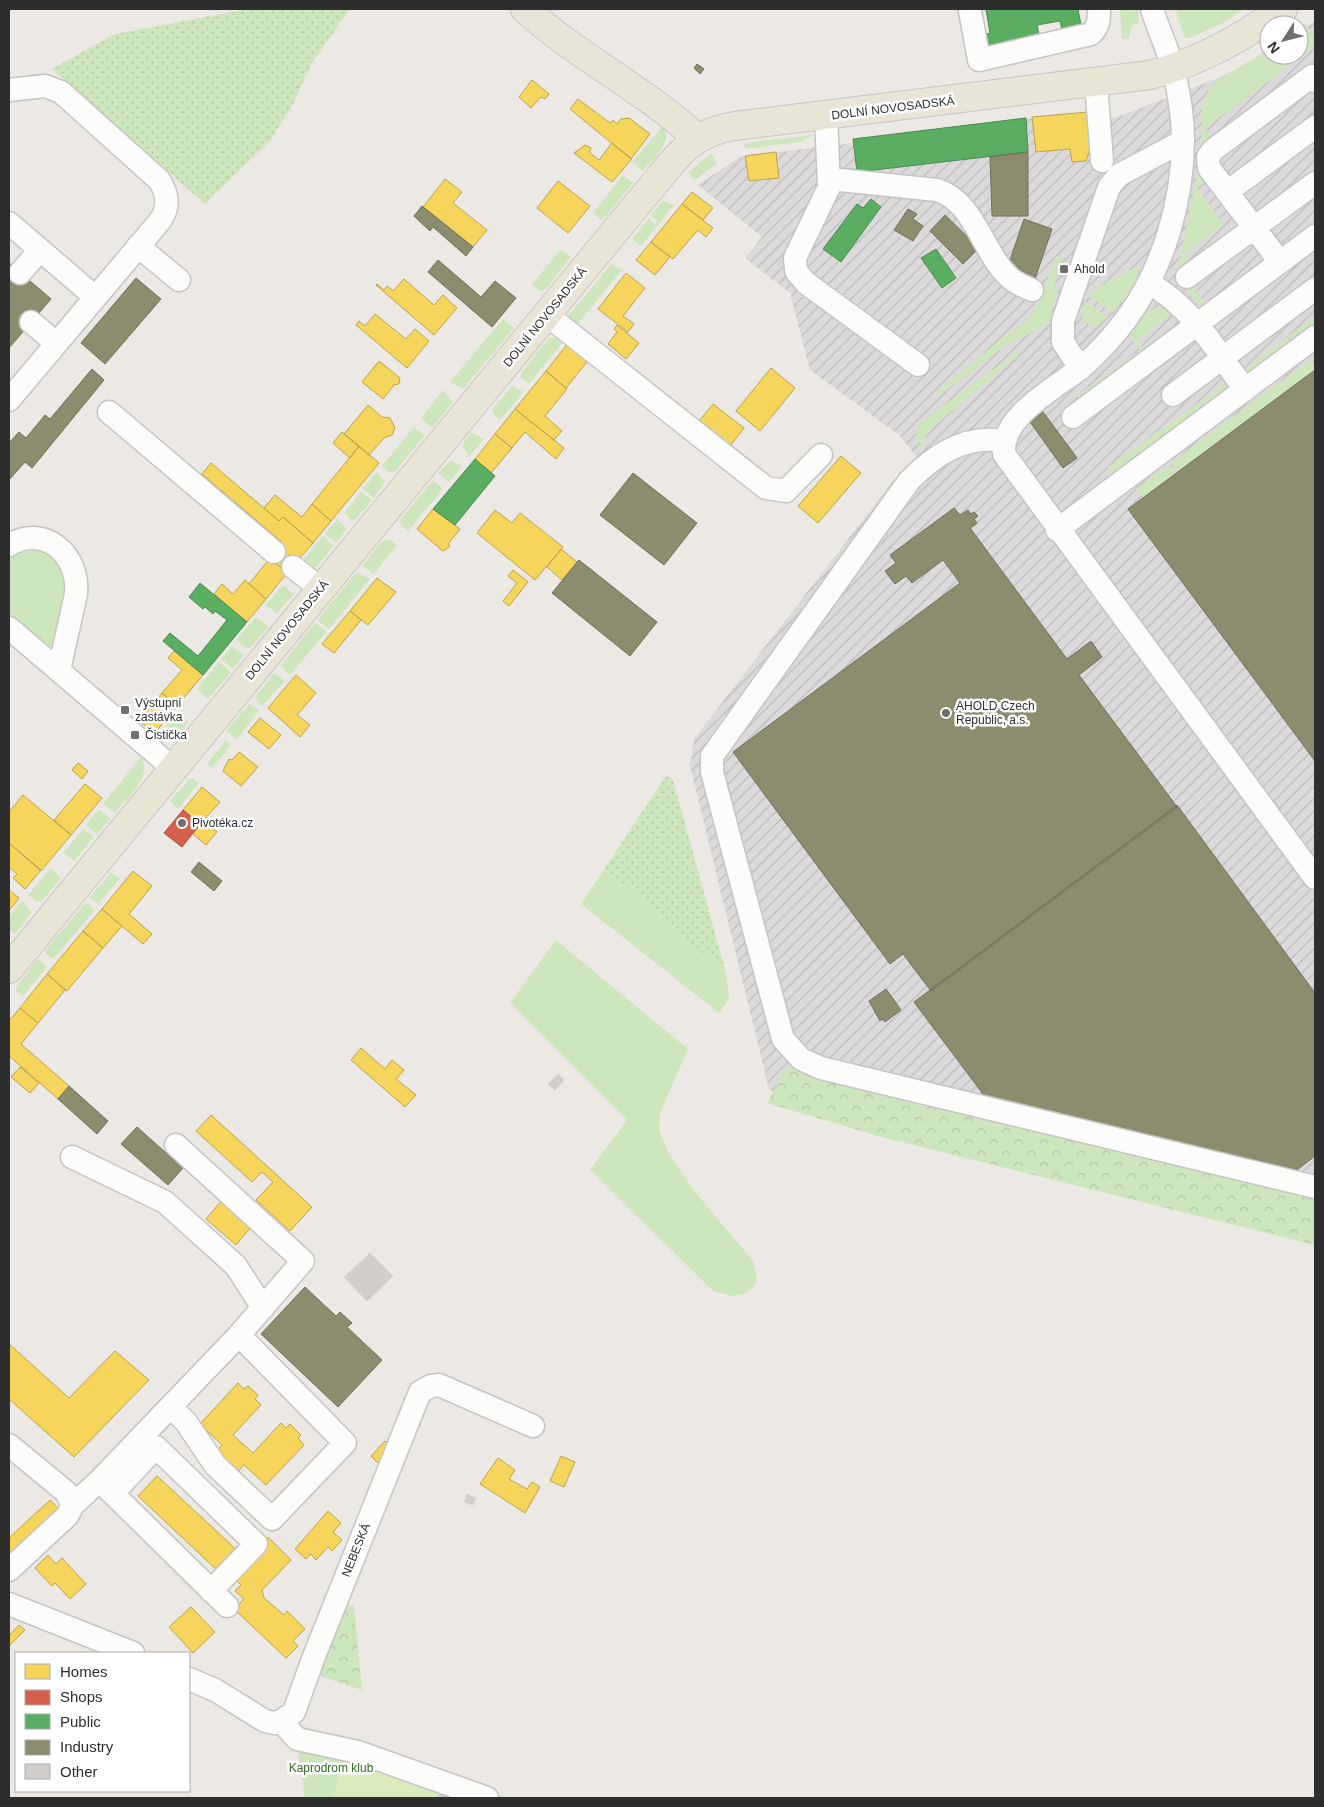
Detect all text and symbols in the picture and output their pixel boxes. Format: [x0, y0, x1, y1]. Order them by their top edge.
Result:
north arrow [1259, 15, 1309, 65]
text: N [1264, 39, 1283, 56]
street label: DOLNÍ NOVOSADSKÁ [830, 93, 955, 123]
place label: Ahold [1074, 262, 1105, 276]
marker: Ahold [1058, 263, 1070, 275]
street label: DOLNÍ NOVOSADSKÁ [500, 264, 589, 370]
street label: DOLNÍ NOVOSADSKÁ [242, 577, 331, 683]
place label: Výstupní zastávka [135, 696, 183, 724]
place label: AHOLD Czech Republic, a.s. [956, 699, 1035, 727]
marker: Výstupní zastávka [119, 704, 131, 716]
marker: AHOLD Czech Republic, a.s. [940, 707, 952, 719]
place label: Čistička [145, 727, 187, 742]
marker: Čistička [129, 729, 141, 741]
place label: Pivotéka.cz [192, 816, 253, 830]
marker: Pivotéka.cz [176, 817, 188, 829]
street label: NEBESKÁ [338, 1521, 373, 1579]
legend [15, 1652, 190, 1792]
text: Homes [60, 1663, 108, 1680]
text: Shops [60, 1688, 103, 1705]
text: Public [60, 1713, 101, 1730]
text: Industry [60, 1738, 114, 1755]
park label: Kaprodrom klub [289, 1761, 374, 1775]
text: Other [60, 1763, 98, 1780]

